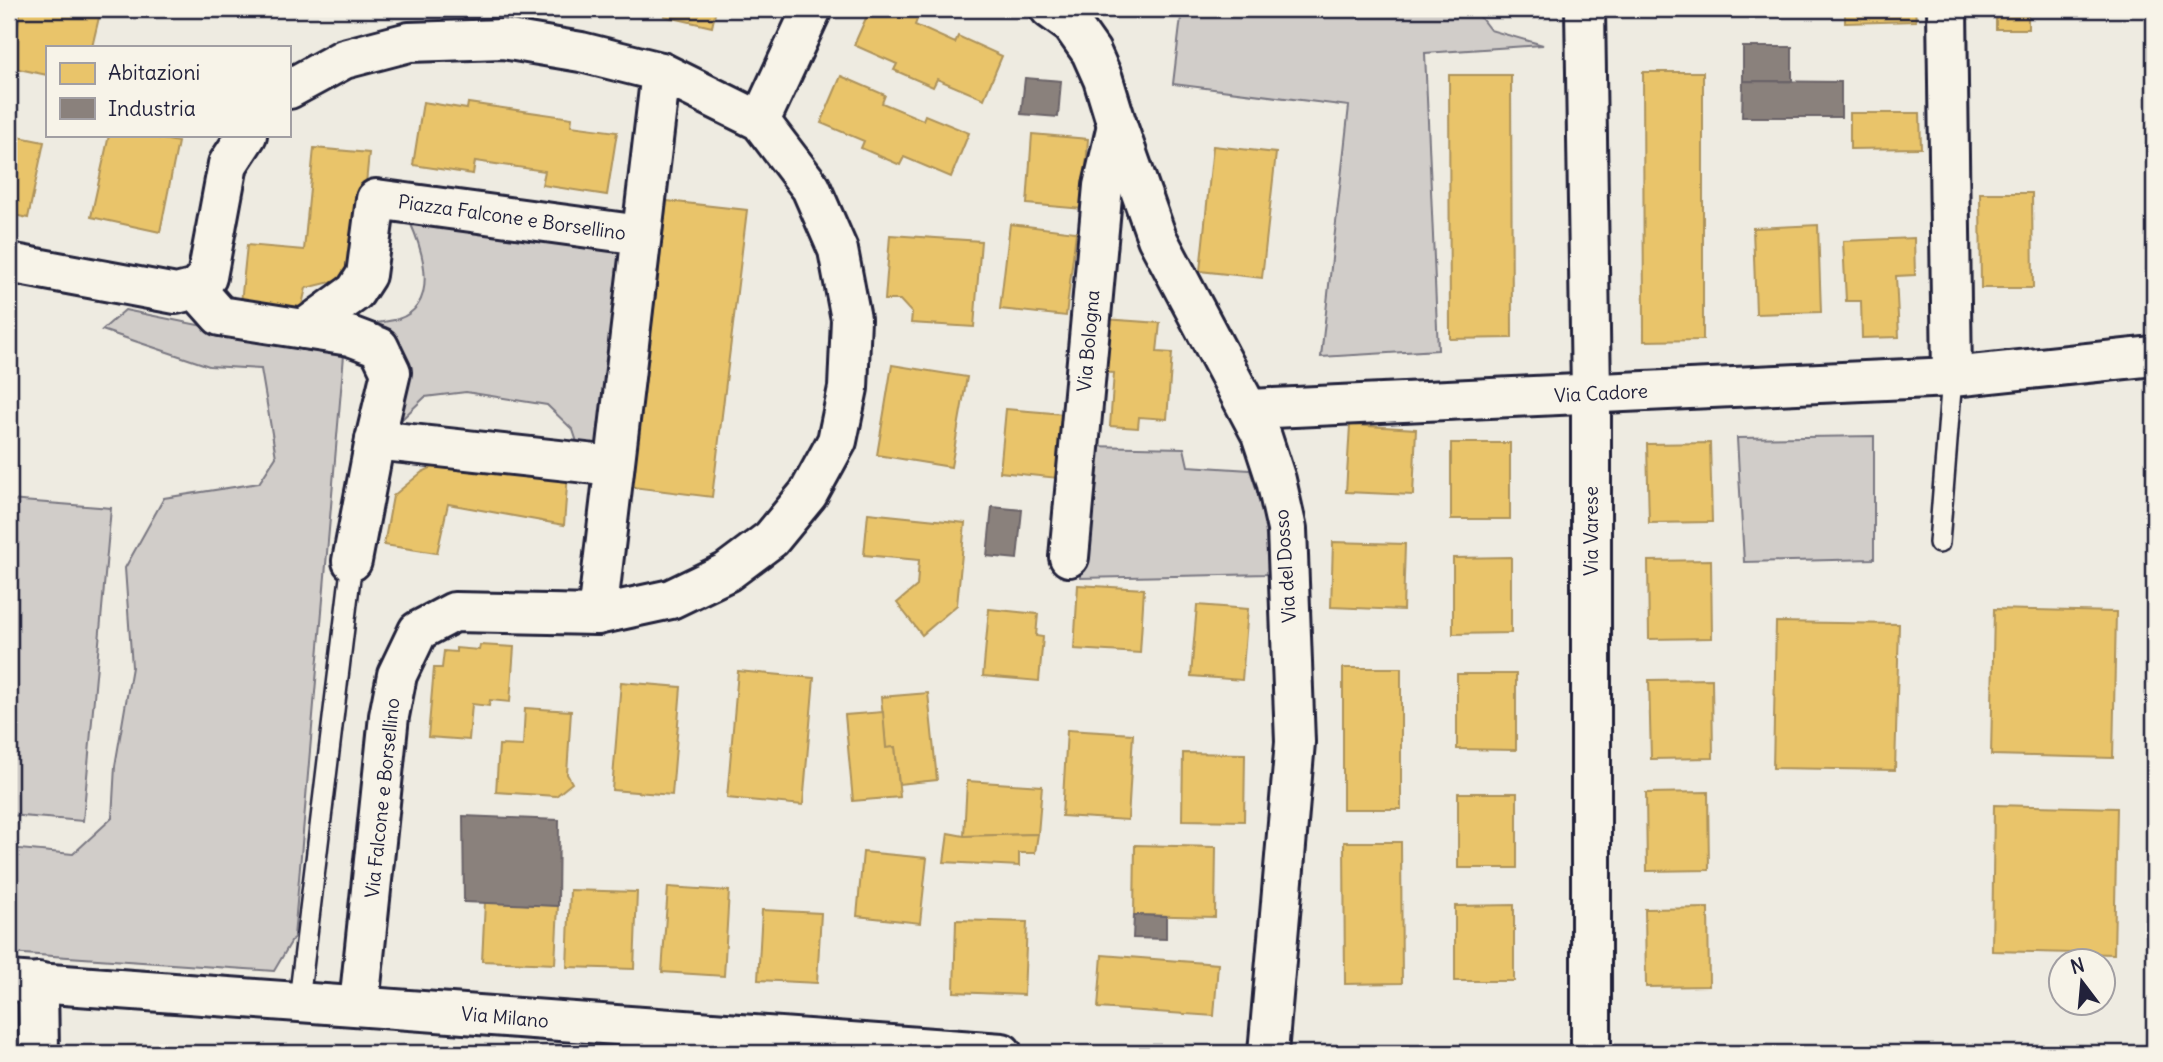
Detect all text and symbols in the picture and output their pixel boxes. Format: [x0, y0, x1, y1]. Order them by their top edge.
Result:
legend [46, 46, 290, 136]
text: Abitazioni [108, 59, 200, 86]
text: Industria [108, 95, 196, 122]
street label: Piazza Falcone e Borsellino [397, 189, 627, 245]
street label: Via Bologna [1072, 289, 1104, 393]
street label: Via Cadore [1553, 379, 1649, 407]
street label: Via Varese [1579, 486, 1603, 576]
street label: Via del Dosso [1269, 508, 1301, 624]
street label: Via Falcone e Borsellino [360, 697, 404, 899]
north arrow [2048, 946, 2118, 1016]
text: N [2068, 952, 2087, 979]
street label: Via Milano [460, 1001, 550, 1033]

